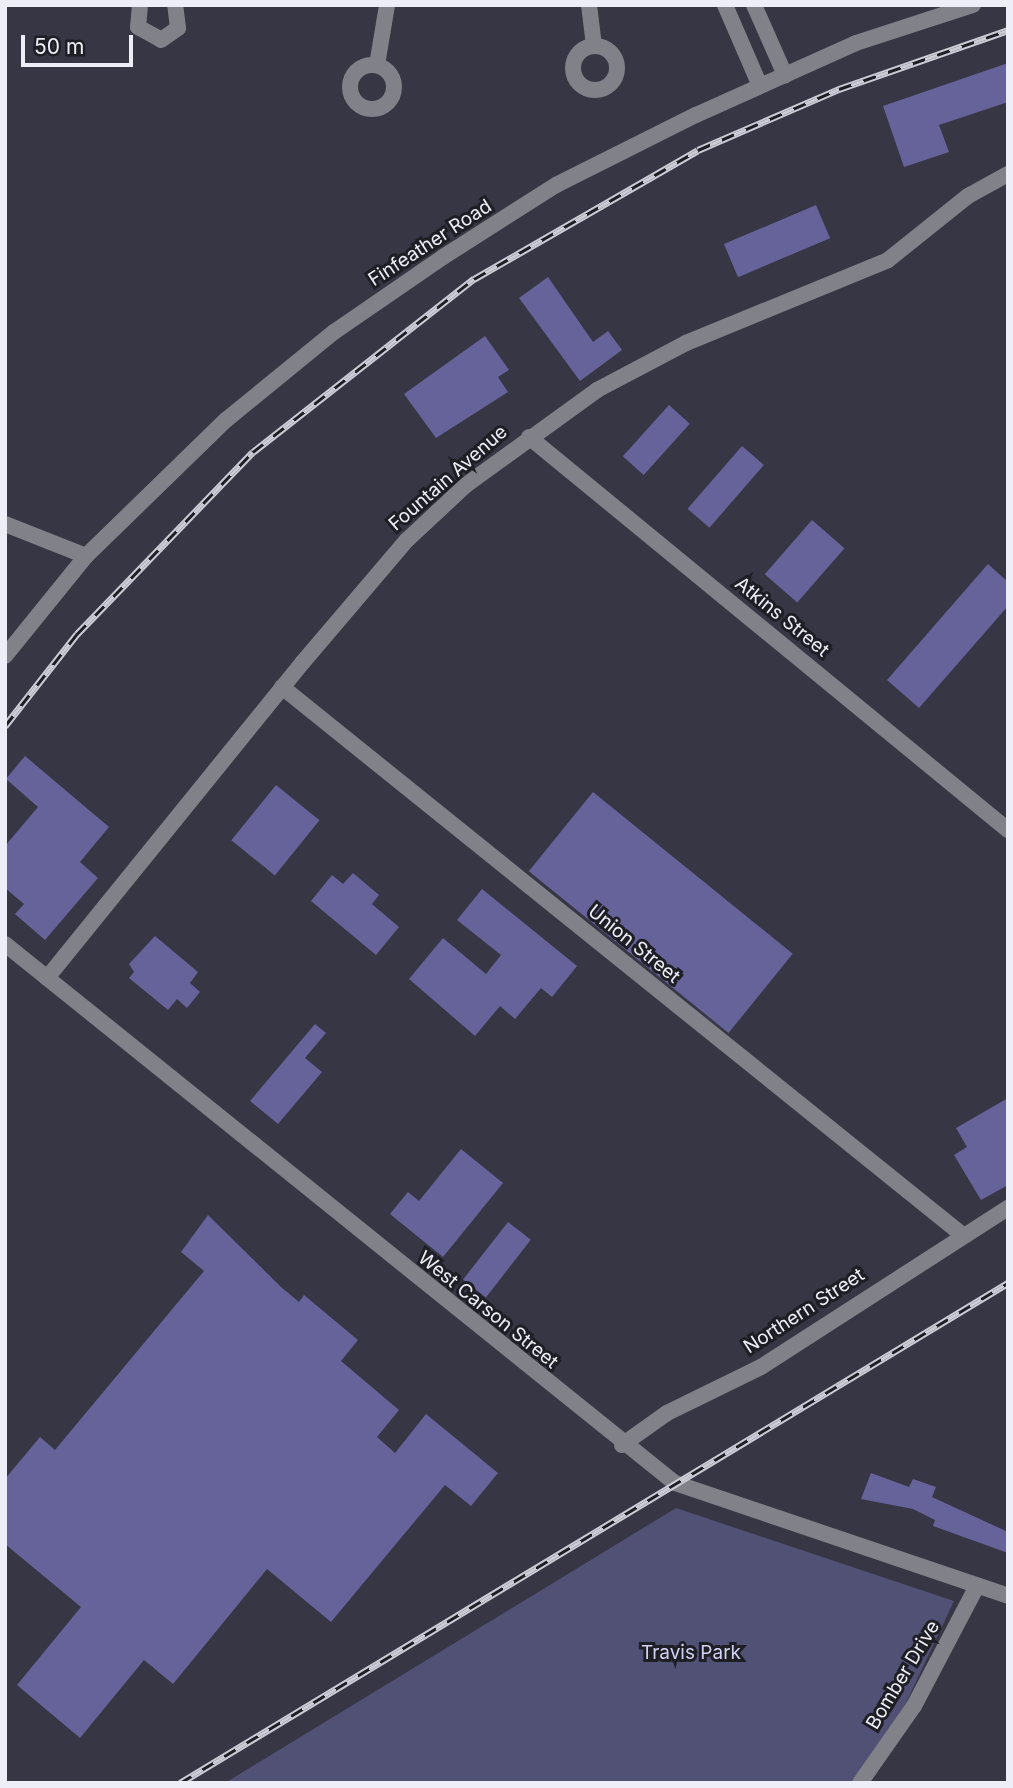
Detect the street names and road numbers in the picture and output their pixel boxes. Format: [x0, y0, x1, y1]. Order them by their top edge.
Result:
street label: Finfeather Road [364, 195, 496, 291]
street label: Fountain Avenue [384, 420, 512, 536]
street label: Atkins Street [730, 572, 834, 662]
street label: Union Street [583, 900, 685, 988]
street label: West Carson Street [413, 1246, 563, 1374]
street label: Northern Street [739, 1264, 869, 1358]
street label: Bomber Drive [862, 1616, 944, 1734]

